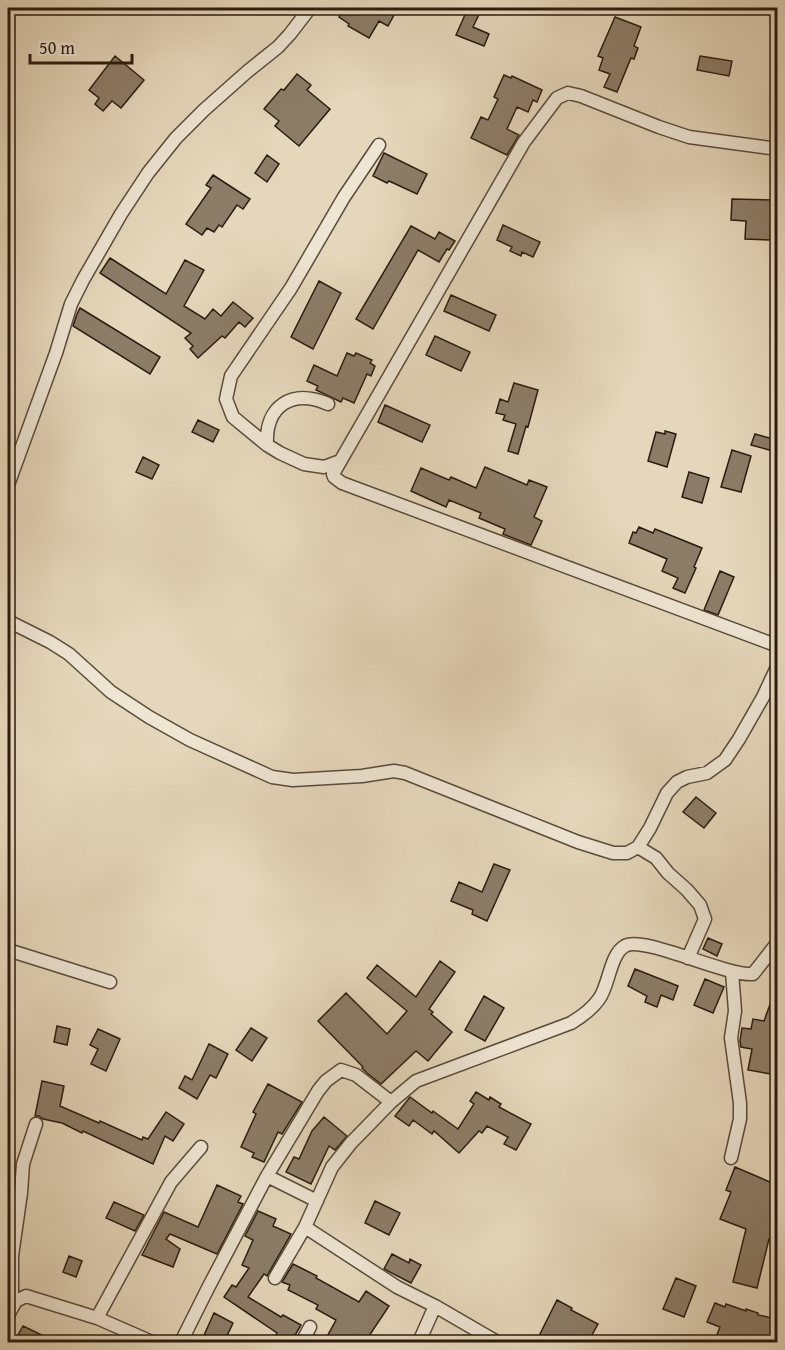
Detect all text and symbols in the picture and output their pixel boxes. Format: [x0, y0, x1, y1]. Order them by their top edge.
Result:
scale bar [30, 27, 132, 65]
text: 50 m [39, 34, 75, 61]

